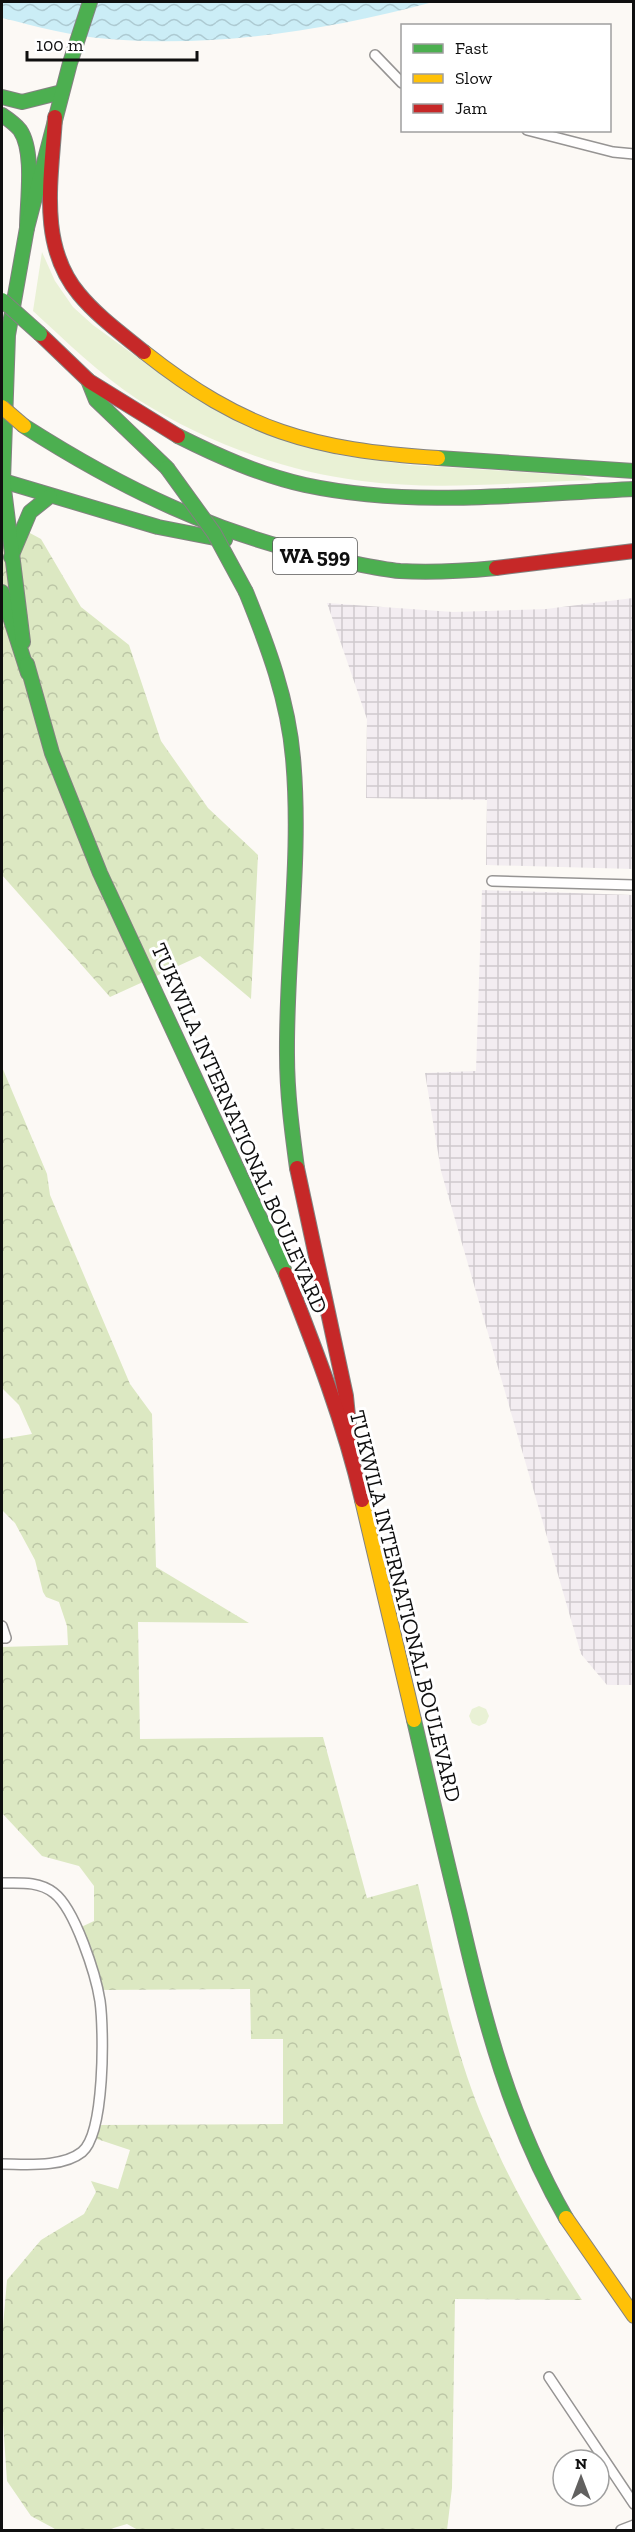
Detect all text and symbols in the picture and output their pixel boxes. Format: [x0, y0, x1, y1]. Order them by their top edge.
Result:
scale bar [27, 24, 196, 62]
legend [401, 24, 611, 132]
text: 100 m [36, 34, 84, 56]
text: Fast [455, 37, 488, 59]
text: Slow [455, 67, 492, 89]
text: Jam [455, 97, 487, 119]
road number: WA 599 [273, 538, 357, 574]
street label: TUKWILA INTERNATIONAL BOULEVARD [145, 939, 334, 1318]
street label: TUKWILA INTERNATIONAL BOULEVARD [344, 1408, 467, 1805]
north arrow [551, 2448, 611, 2508]
text: N [575, 2454, 587, 2473]

